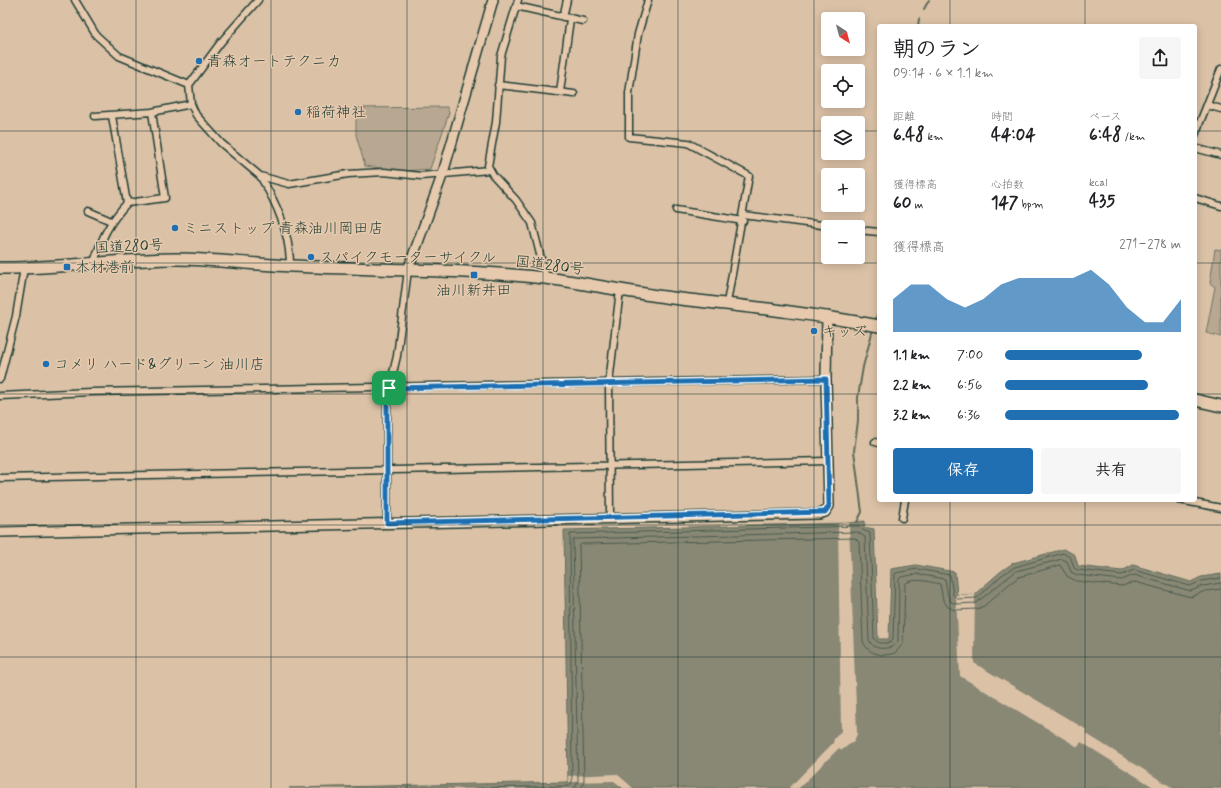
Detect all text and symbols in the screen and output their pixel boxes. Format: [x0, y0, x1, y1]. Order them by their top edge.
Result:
north arrow [821, 12, 865, 56]
map controls [821, 12, 865, 264]
text: 朝のラン [893, 36, 981, 64]
button: share [1139, 37, 1181, 79]
place label: 青森オートテクニカ [207, 52, 341, 72]
marker: 青森オートテクニカ [194, 56, 204, 66]
button: locate [821, 64, 865, 108]
text: 09:14 · 6 × 1.1 km [893, 65, 994, 82]
place label: 稲荷神社 [306, 103, 366, 123]
marker: 稲荷神社 [293, 107, 303, 117]
text: 距離 [893, 110, 915, 124]
text: 時間 [991, 110, 1013, 124]
text: ペース [1089, 110, 1121, 124]
button: layers [821, 116, 865, 160]
text: 6.48 [893, 124, 924, 146]
text: 44:04 [991, 124, 1036, 146]
text: 6:48 [1089, 124, 1121, 146]
text: km [924, 130, 943, 144]
text: /km [1121, 130, 1145, 144]
button: + [821, 168, 865, 212]
text: kcal [1089, 176, 1107, 190]
text: 獲得標高 [893, 178, 937, 192]
text: 心拍数 [991, 178, 1024, 192]
text: 435 [1089, 190, 1116, 212]
text: 60 [893, 192, 911, 214]
text: 147 [991, 192, 1018, 214]
text: m [911, 198, 923, 212]
text: bpm [1018, 198, 1044, 212]
place label: ミニストップ 青森油川岡田店 [183, 219, 384, 239]
button: − [821, 220, 865, 264]
marker: ミニストップ 青森油川岡田店 [170, 223, 180, 233]
street label: 国道280号 [94, 235, 164, 259]
text: 271–278 m [1119, 236, 1181, 253]
text: 獲得標高 [893, 239, 945, 256]
place label: スパイクモーターサイクル [319, 248, 496, 268]
marker: スパイクモーターサイクル [306, 252, 316, 262]
street label: 国道280号 [514, 252, 586, 280]
place label: 木材港前 [75, 258, 135, 278]
marker: 木材港前 [62, 262, 72, 272]
marker: 油川新井田 [469, 270, 479, 280]
place label: 油川新井田 [436, 281, 512, 301]
place label: キッズ [822, 322, 867, 342]
marker: キッズ [809, 326, 819, 336]
text: 1.1 km [893, 347, 930, 364]
text: 7:00 [957, 347, 983, 364]
place label: コメリ ハード&グリーン 油川店 [54, 355, 265, 375]
marker: コメリ ハード&グリーン 油川店 [41, 359, 51, 369]
pin [372, 371, 406, 405]
icon: arrive [378, 377, 400, 399]
text: 2.2 km [893, 377, 931, 394]
text: 6:56 [957, 377, 982, 394]
text: 3.2 km [893, 407, 930, 424]
text: 6:36 [957, 407, 980, 424]
button: 保存 [893, 448, 1033, 494]
button: 共有 [1041, 448, 1181, 494]

